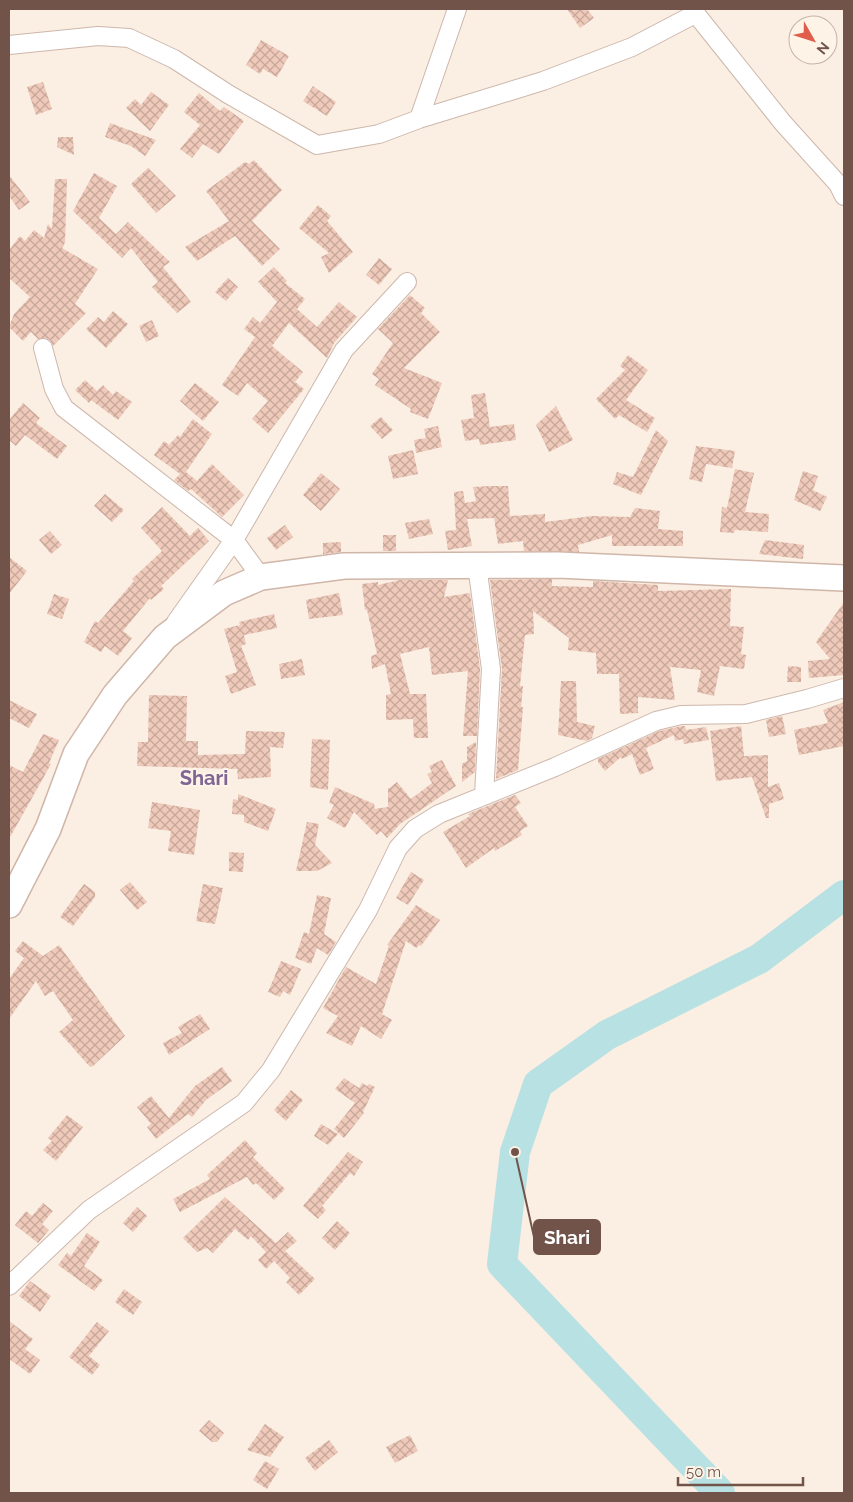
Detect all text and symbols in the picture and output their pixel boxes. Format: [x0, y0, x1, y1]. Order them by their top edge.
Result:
north arrow [788, 15, 838, 65]
text: N [814, 39, 833, 57]
district label: Shari [180, 766, 228, 790]
callout: Shari [534, 1220, 600, 1254]
text: Shari [544, 1226, 590, 1248]
scale bar [678, 1454, 803, 1486]
text: 50 m [686, 1463, 721, 1481]

